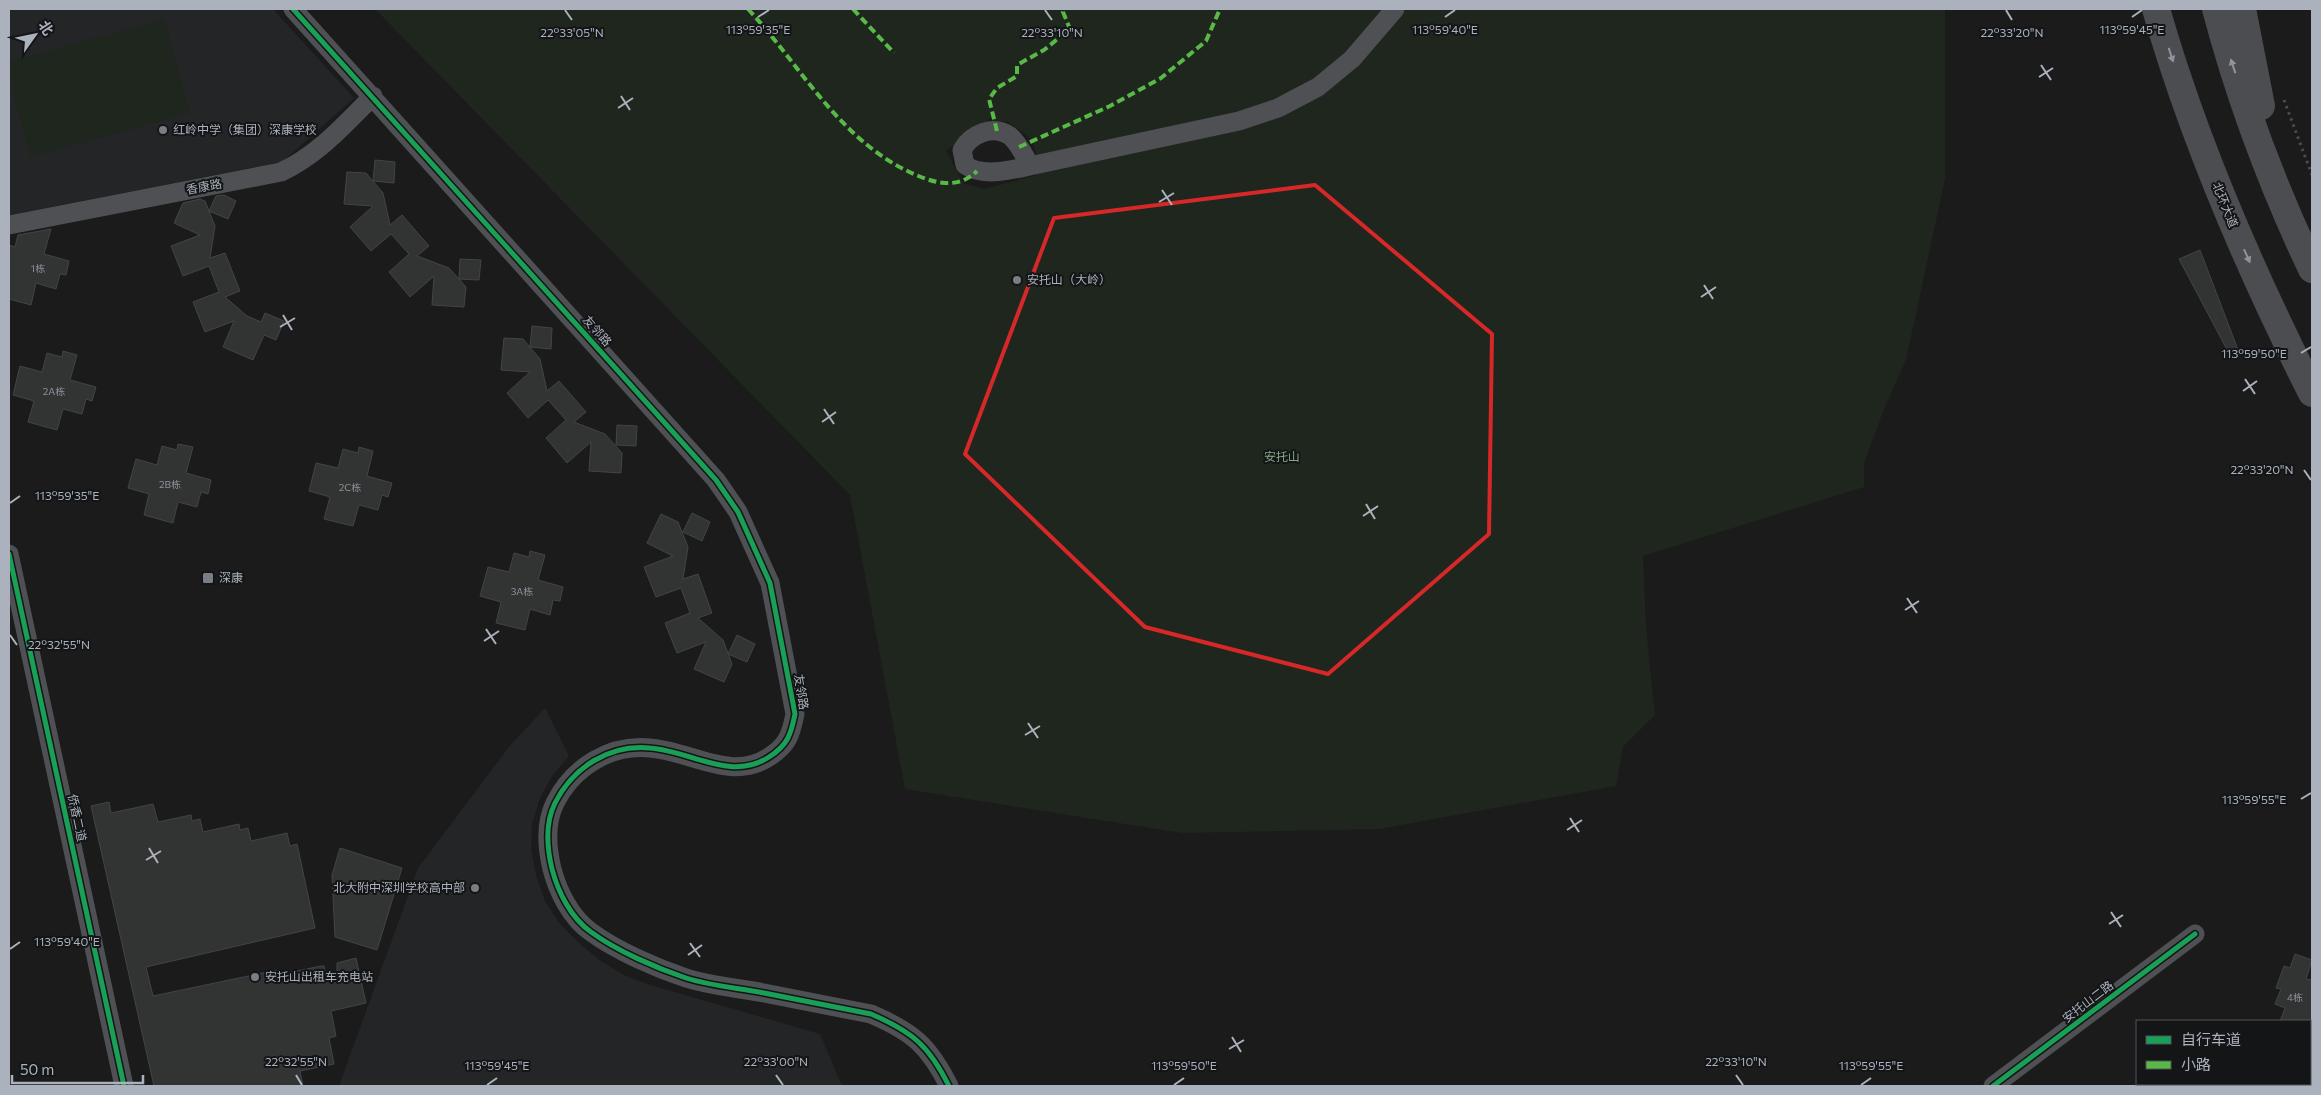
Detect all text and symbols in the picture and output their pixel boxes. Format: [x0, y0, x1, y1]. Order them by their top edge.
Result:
north arrow [10, 10, 60, 60]
text: 北 [35, 17, 57, 38]
text: 113°59'35"E [726, 22, 790, 36]
text: 113°59'40"E [1412, 22, 1478, 36]
text: 113°59'45"E [2099, 22, 2165, 36]
text: 22°33'05"N [540, 25, 604, 39]
text: 22°33'10"N [1021, 25, 1083, 39]
text: 22°33'20"N [1980, 25, 2044, 39]
one-way arrow [2168, 48, 2175, 63]
one-way arrow [2228, 58, 2236, 73]
place label: 红岭中学（集团）深康学校 [173, 122, 317, 136]
marker: 红岭中学（集团）深康学校 [157, 124, 169, 136]
street label: 香康路 [185, 176, 223, 196]
street label: 北环大道 [2210, 180, 2241, 230]
one-way arrow [2244, 249, 2252, 263]
house number: 1栋 [31, 262, 45, 274]
place label: 安托山（大岭） [1027, 272, 1111, 286]
marker: 安托山（大岭） [1011, 274, 1023, 286]
street label: 友邻路 [580, 312, 615, 348]
text: 113°59'50"E [2221, 346, 2287, 360]
house number: 2A栋 [43, 385, 65, 397]
park label: 安托山 [1264, 449, 1300, 463]
text: 22°33'20"N [2230, 462, 2294, 476]
house number: 2B栋 [159, 478, 181, 490]
house number: 2C栋 [339, 481, 361, 493]
text: 113°59'35"E [35, 488, 99, 502]
place label: 深康 [219, 570, 243, 584]
marker: 深康 [201, 571, 215, 585]
house number: 3A栋 [511, 585, 533, 597]
text: 22°32'55"N [28, 637, 90, 651]
street label: 友邻路 [792, 673, 812, 711]
text: 113°59'55"E [2222, 792, 2286, 806]
street label: 侨香二道 [66, 793, 90, 843]
place label: 北大附中深圳学校高中部 [333, 880, 465, 894]
marker: 北大附中深圳学校高中部 [469, 882, 481, 894]
text: 113°59'40"E [34, 934, 100, 948]
place label: 安托山出租车充电站 [265, 969, 373, 983]
marker: 安托山出租车充电站 [249, 971, 261, 983]
street label: 安托山二路 [2059, 978, 2116, 1025]
house number: 4栋 [2287, 991, 2303, 1003]
legend [2136, 1020, 2311, 1085]
text: 自行车道 [2181, 1030, 2241, 1048]
scale bar [12, 1052, 144, 1084]
text: 22°32'55"N [265, 1054, 327, 1068]
text: 22°33'00"N [744, 1054, 808, 1068]
text: 22°33'10"N [1705, 1054, 1767, 1068]
text: 小路 [2181, 1055, 2211, 1073]
text: 113°59'45"E [464, 1058, 530, 1072]
text: 113°59'50"E [1151, 1058, 1217, 1072]
text: 113°59'55"E [1839, 1058, 1903, 1072]
text: 50 m [20, 1060, 54, 1078]

